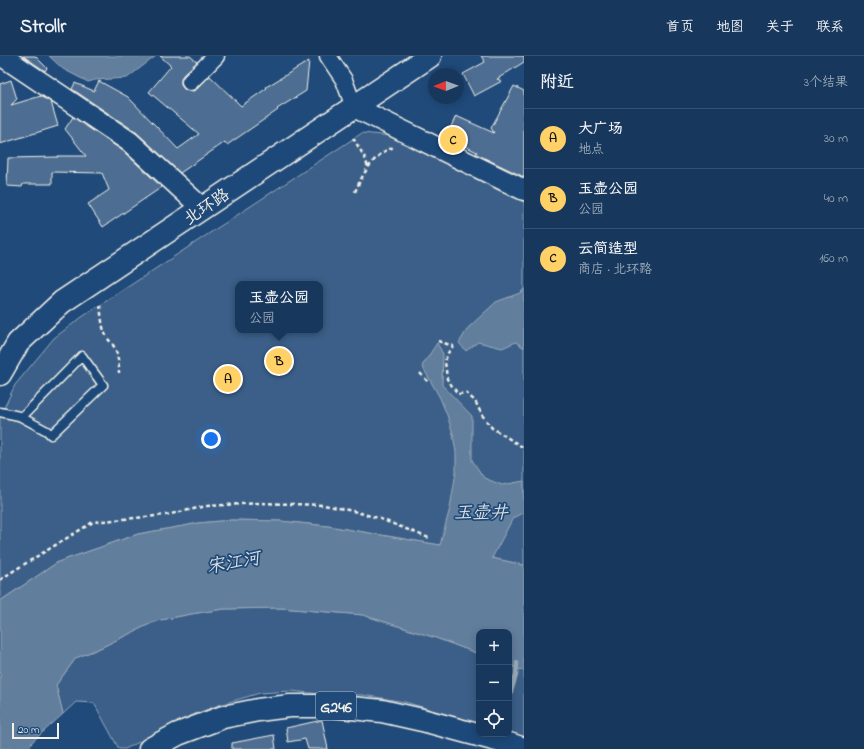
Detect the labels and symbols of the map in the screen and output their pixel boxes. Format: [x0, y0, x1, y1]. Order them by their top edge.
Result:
north arrow [428, 68, 464, 104]
pin: C [440, 125, 466, 155]
street label: 北环路 [179, 183, 235, 232]
pin: B [266, 346, 292, 376]
pin: A [215, 364, 241, 394]
your location [201, 429, 221, 449]
water label: 玉壶井 [454, 501, 509, 527]
water label: 宋江河 [205, 546, 265, 581]
road number: G246 [316, 692, 356, 720]
scale bar [12, 721, 59, 740]

